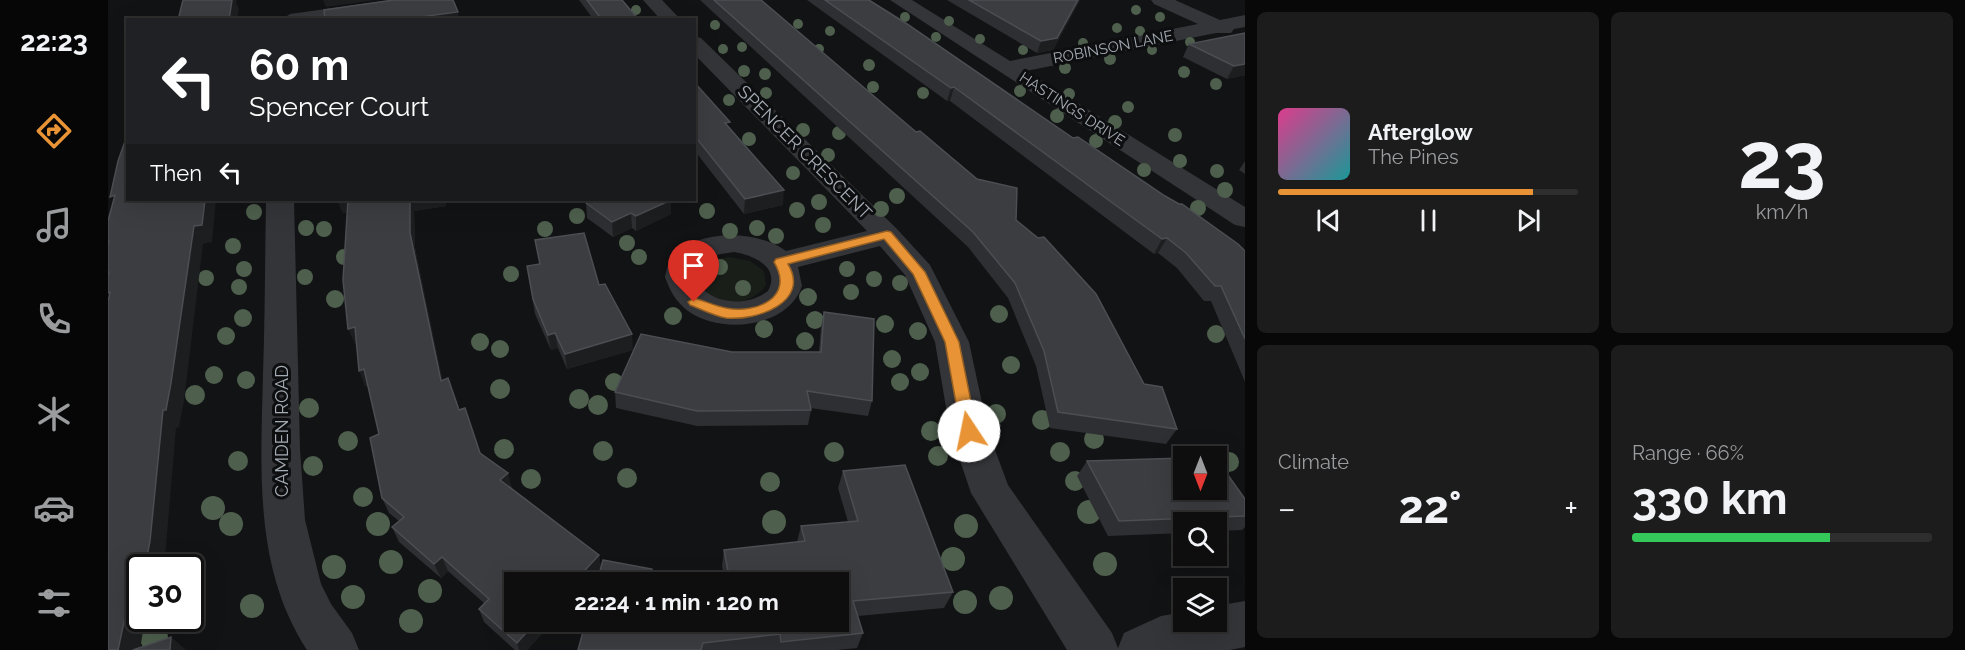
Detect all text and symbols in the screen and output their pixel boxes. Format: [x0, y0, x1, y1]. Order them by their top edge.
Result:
text: 22:23 [20, 26, 88, 57]
street label: ROBINSON LANE [1052, 27, 1174, 67]
text: 60 m [249, 41, 349, 90]
icon: left [150, 42, 228, 120]
street label: HASTINGS DRIVE [1016, 68, 1128, 150]
street label: SPENCER CRESCENT [734, 81, 876, 223]
text: Spencer Court [249, 91, 429, 122]
icon: directions [33, 110, 75, 152]
text: 23 [1738, 115, 1826, 206]
text: Afterglow [1368, 119, 1473, 145]
text: The Pines [1368, 145, 1459, 169]
icon: left [214, 156, 247, 189]
text: Then [150, 160, 202, 186]
text: km/h [1756, 200, 1808, 224]
icon: music [33, 204, 75, 246]
icon: previous [1312, 204, 1345, 237]
icon: pause [1412, 204, 1445, 237]
icon: next [1512, 204, 1545, 237]
pin [668, 240, 719, 302]
icon: arrive [677, 249, 710, 282]
icon: phone [33, 298, 75, 340]
street label: CAMDEN ROAD [271, 365, 292, 497]
icon: climate [33, 393, 75, 435]
position arrow [937, 399, 1001, 463]
text: Range · 66% [1632, 441, 1744, 465]
north arrow [1173, 446, 1227, 500]
map controls [1173, 446, 1227, 632]
text: Climate [1278, 450, 1349, 474]
text: 330 km [1632, 472, 1788, 525]
text: 22° [1398, 481, 1462, 534]
icon: car [33, 487, 75, 529]
text: − [1278, 489, 1296, 528]
text: + [1564, 489, 1578, 528]
button: search [1173, 512, 1227, 566]
speed limit sign: 30 [126, 554, 204, 632]
button: layers [1173, 578, 1227, 632]
icon: filters [33, 582, 75, 624]
text: 22:24 · 1 min · 120 m [574, 589, 779, 615]

